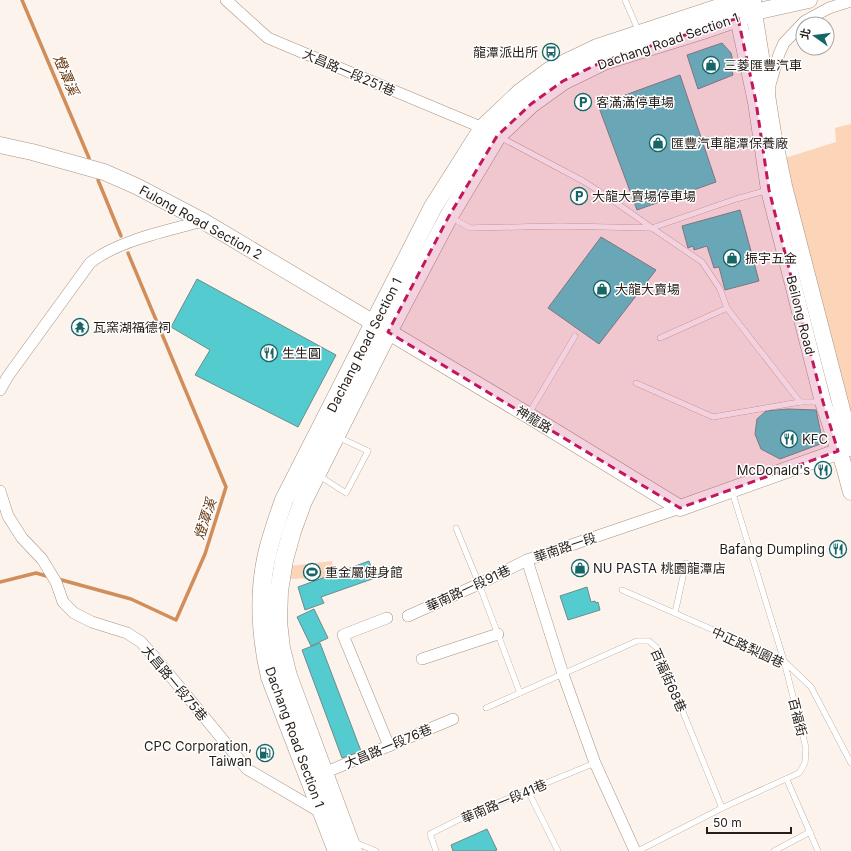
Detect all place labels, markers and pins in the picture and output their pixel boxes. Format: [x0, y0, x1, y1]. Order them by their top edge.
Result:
bus stop icon: 龍潭派出所 [541, 42, 561, 62]
place label: 龍潭派出所 [473, 44, 538, 60]
shop icon: 三菱匯豐汽車 [701, 55, 721, 75]
place label: 三菱匯豐汽車 [724, 57, 802, 73]
parking icon: 客滿滿停車場 [573, 92, 593, 112]
place label: 客滿滿停車場 [596, 94, 674, 110]
shop icon: 匯豐汽車龍潭保養廠 [648, 133, 668, 153]
place label: 匯豐汽車龍潭保養廠 [671, 135, 788, 151]
parking icon: 大龍大賣場停車場 [569, 186, 589, 206]
place label: 大龍大賣場停車場 [592, 188, 696, 204]
shop icon: 振宇五金 [722, 248, 742, 268]
place label: 振宇五金 [745, 250, 797, 266]
shop icon: 大龍大賣場 [592, 279, 612, 299]
place label: 大龍大賣場 [615, 281, 680, 297]
temple icon: 瓦窯湖福德祠 [70, 317, 90, 337]
place label: 瓦窯湖福德祠 [93, 319, 171, 335]
restaurant icon: 生生圓 [259, 343, 279, 363]
place label: 生生圓 [282, 345, 321, 361]
restaurant icon: KFC [779, 429, 799, 449]
place label: KFC [802, 431, 828, 447]
restaurant icon: McDonald's [813, 460, 833, 480]
place label: McDonald's [737, 462, 810, 478]
restaurant icon: Bafang Dumpling [828, 539, 848, 559]
place label: Bafang Dumpling [720, 541, 825, 557]
shop icon: NU PASTA 桃園龍潭店 [570, 558, 590, 578]
place label: NU PASTA 桃園龍潭店 [593, 560, 726, 576]
sports icon: 重金屬健身館 [302, 562, 322, 582]
place label: 重金屬健身館 [325, 564, 403, 580]
place label: CPC Corporation, Taiwan [144, 738, 252, 769]
fuel station icon: CPC Corporation, Taiwan [255, 743, 275, 763]

